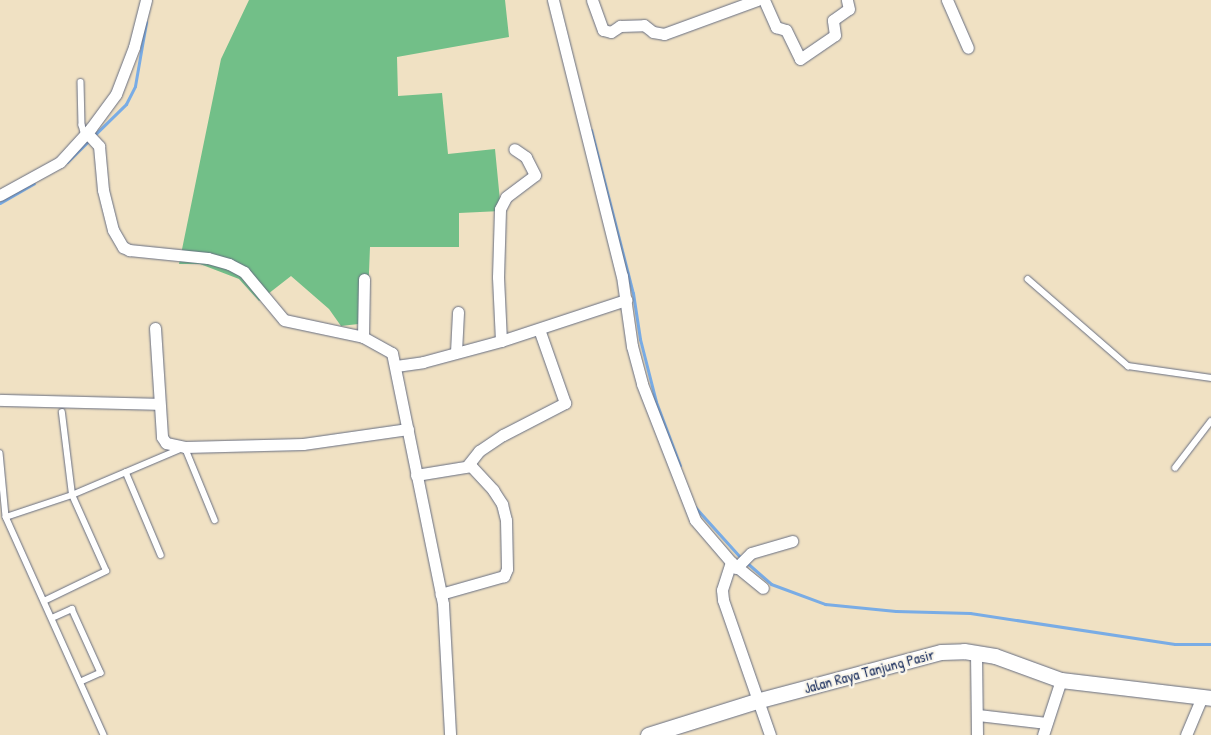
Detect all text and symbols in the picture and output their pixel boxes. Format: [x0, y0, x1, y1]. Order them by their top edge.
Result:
street label: Jalan Raya Tanjung Pasir [802, 645, 936, 697]

